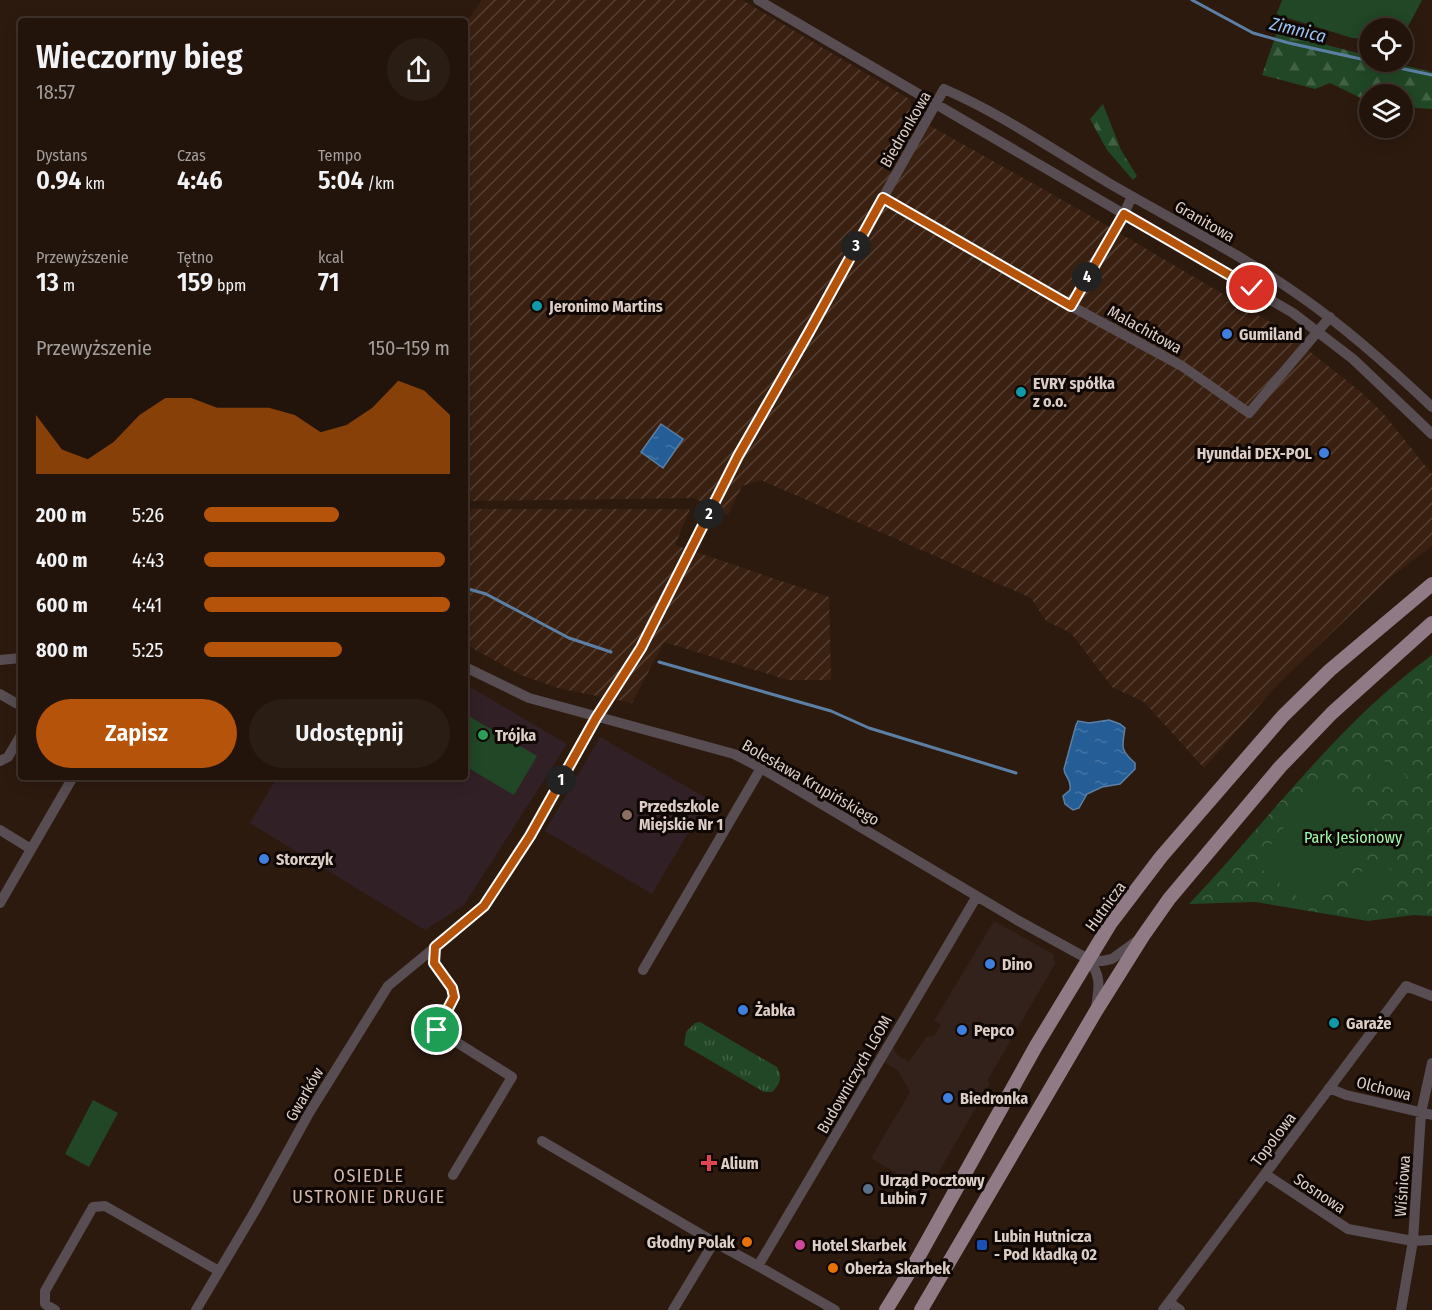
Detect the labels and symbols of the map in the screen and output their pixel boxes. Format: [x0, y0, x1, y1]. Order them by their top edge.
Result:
water label: Zimnica [1267, 12, 1328, 48]
street label: Biedronkowa [876, 88, 935, 171]
street label: Granitowa [1171, 197, 1238, 246]
pin: 3 [841, 231, 871, 261]
pin: 4 [1072, 262, 1102, 292]
pin [1226, 262, 1277, 313]
place label: Jeronimo Martins [548, 297, 663, 316]
marker: Jeronimo Martins [530, 299, 544, 313]
street label: Malachitowa [1104, 301, 1185, 358]
place label: Gumiland [1239, 325, 1302, 344]
marker: Gumiland [1220, 327, 1234, 341]
place label: EVRY spółka z o.o. [1033, 374, 1115, 411]
marker: EVRY spółka z o.o. [1014, 385, 1028, 399]
place label: Hyundai DEX-POL [1197, 444, 1313, 463]
marker: Hyundai DEX-POL [1317, 446, 1331, 460]
pin: 2 [694, 499, 724, 529]
place label: Trójka [495, 726, 536, 745]
marker: Trójka [476, 728, 490, 742]
street label: Bolesława Krupińskiego [739, 735, 883, 829]
pin: 1 [546, 765, 576, 795]
place label: Przedszkole Miejskie Nr 1 [639, 797, 723, 834]
marker: Przedszkole Miejskie Nr 1 [620, 808, 634, 822]
park label: Park Jesionowy [1304, 828, 1403, 847]
place label: Storczyk [276, 850, 334, 869]
marker: Storczyk [257, 852, 271, 866]
street label: Hutnicza [1081, 878, 1130, 935]
place label: Dino [1002, 955, 1033, 974]
marker: Dino [983, 957, 997, 971]
place label: Żabka [755, 1001, 795, 1020]
marker: Żabka [736, 1003, 750, 1017]
pin [411, 1004, 462, 1055]
street label: Budowniczych LGOM [813, 1012, 896, 1137]
place label: Garaże [1346, 1014, 1391, 1033]
marker: Garaże [1327, 1016, 1341, 1030]
place label: Pepco [974, 1021, 1015, 1040]
marker: Pepco [955, 1023, 969, 1037]
street label: Gwarków [281, 1063, 328, 1125]
street label: Olchowa [1354, 1072, 1413, 1105]
place label: Biedronka [960, 1089, 1028, 1108]
marker: Biedronka [941, 1091, 955, 1105]
street label: Topolowa [1247, 1108, 1300, 1170]
place label: Alium [720, 1154, 759, 1173]
street label: Wiśniowa [1391, 1154, 1414, 1218]
marker: Alium [702, 1156, 716, 1170]
district label: OSIEDLE USTRONIE DRUGIE [292, 1165, 446, 1208]
street label: Sosnowa [1290, 1169, 1349, 1218]
place label: Urząd Pocztowy Lubin 7 [880, 1171, 985, 1208]
marker: Urząd Pocztowy Lubin 7 [861, 1182, 875, 1196]
place label: Lubin Hutnicza - Pod kładką 02 [994, 1227, 1098, 1264]
place label: Głodny Polak [647, 1233, 736, 1252]
marker: Głodny Polak [740, 1235, 754, 1249]
place label: Hotel Skarbek [812, 1236, 907, 1255]
marker: Hotel Skarbek [793, 1238, 807, 1252]
marker: Lubin Hutnicza - Pod kładką 02 [975, 1238, 989, 1252]
place label: Oberża Skarbek [845, 1259, 951, 1278]
marker: Oberża Skarbek [826, 1261, 840, 1275]

